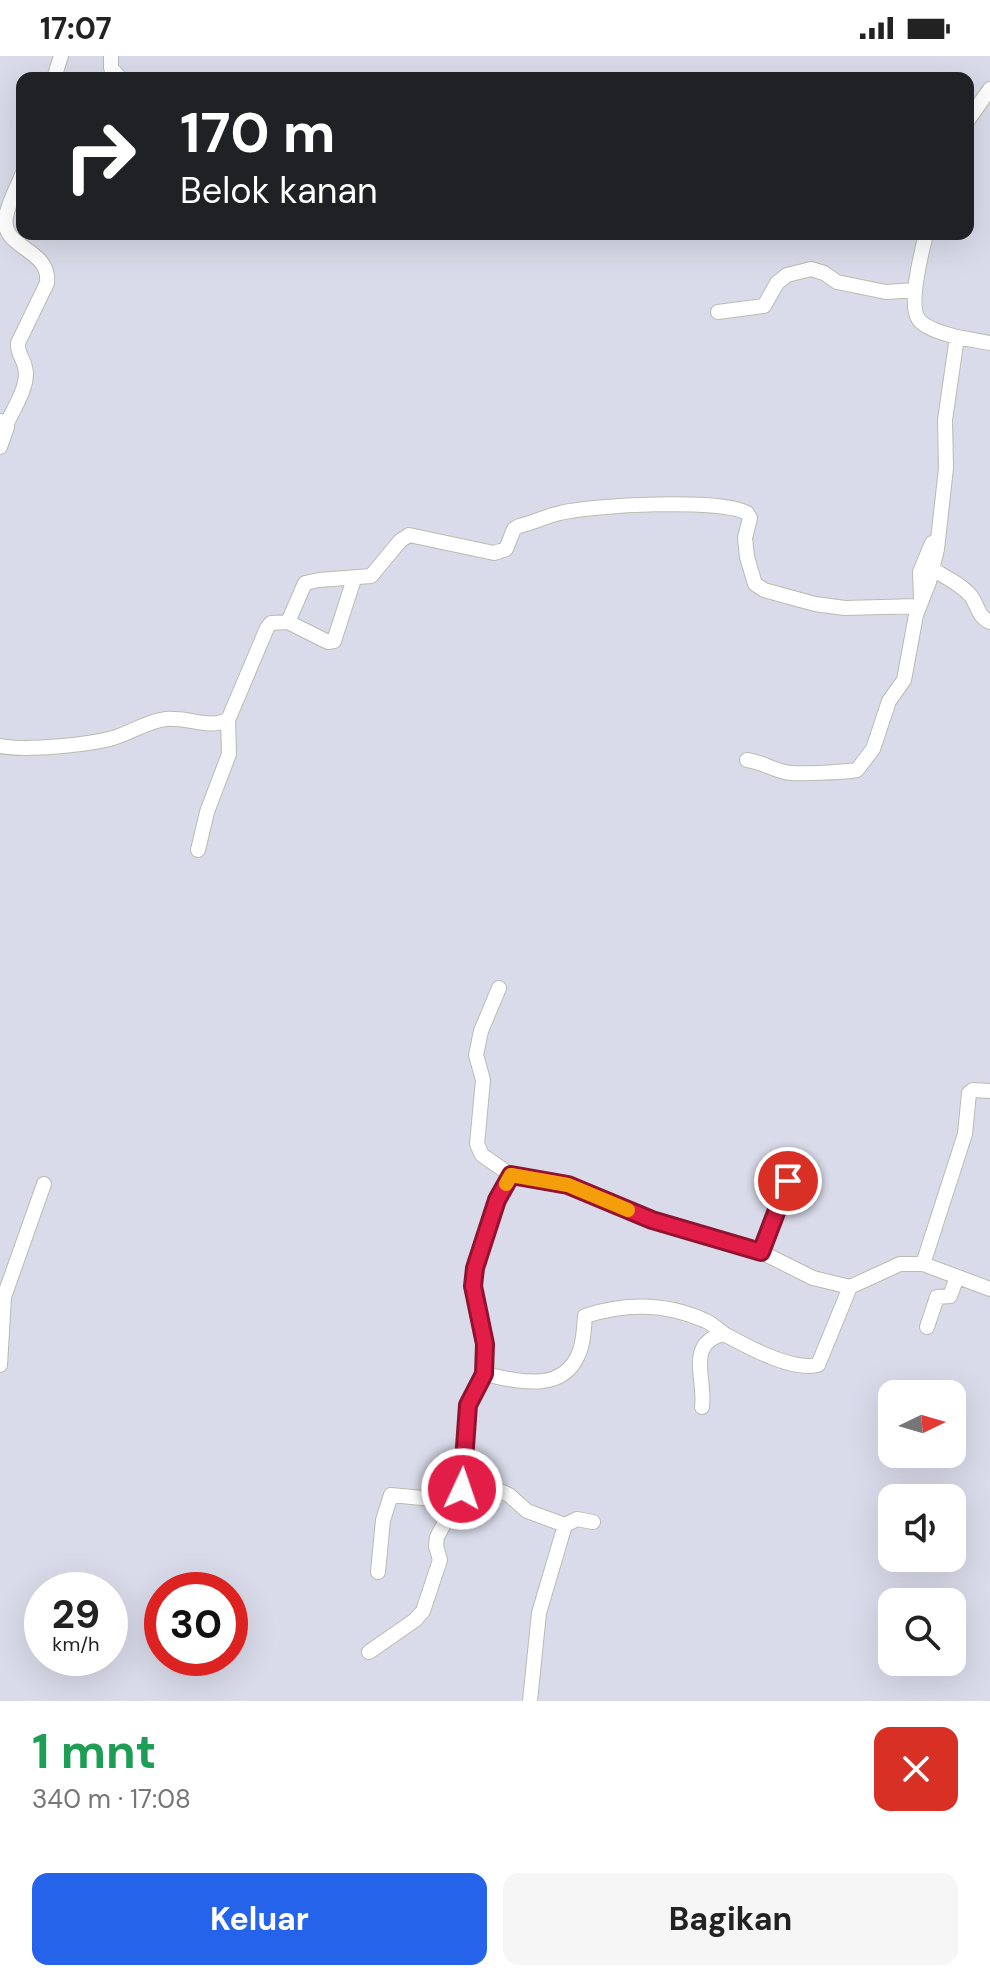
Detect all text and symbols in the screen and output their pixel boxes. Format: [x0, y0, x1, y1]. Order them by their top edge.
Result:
text: 17:07 [40, 9, 112, 48]
text: 170 m [180, 96, 335, 169]
icon: right [48, 104, 152, 208]
text: Belok kanan [180, 167, 378, 214]
pin [754, 1147, 822, 1215]
icon: arrive [766, 1159, 810, 1203]
north arrow [878, 1380, 966, 1468]
map controls [878, 1380, 966, 1676]
position arrow [420, 1447, 504, 1531]
button: sound [878, 1484, 966, 1572]
speed limit sign: 30 [144, 1572, 248, 1676]
text: 29 [52, 1588, 100, 1640]
button: search [878, 1588, 966, 1676]
text: km/h [52, 1631, 100, 1657]
text: 1 mnt [32, 1720, 156, 1783]
button: close [874, 1727, 958, 1811]
text: 340 m · 17:08 [32, 1782, 191, 1816]
button: Keluar [32, 1873, 487, 1965]
button: Bagikan [503, 1873, 958, 1965]

